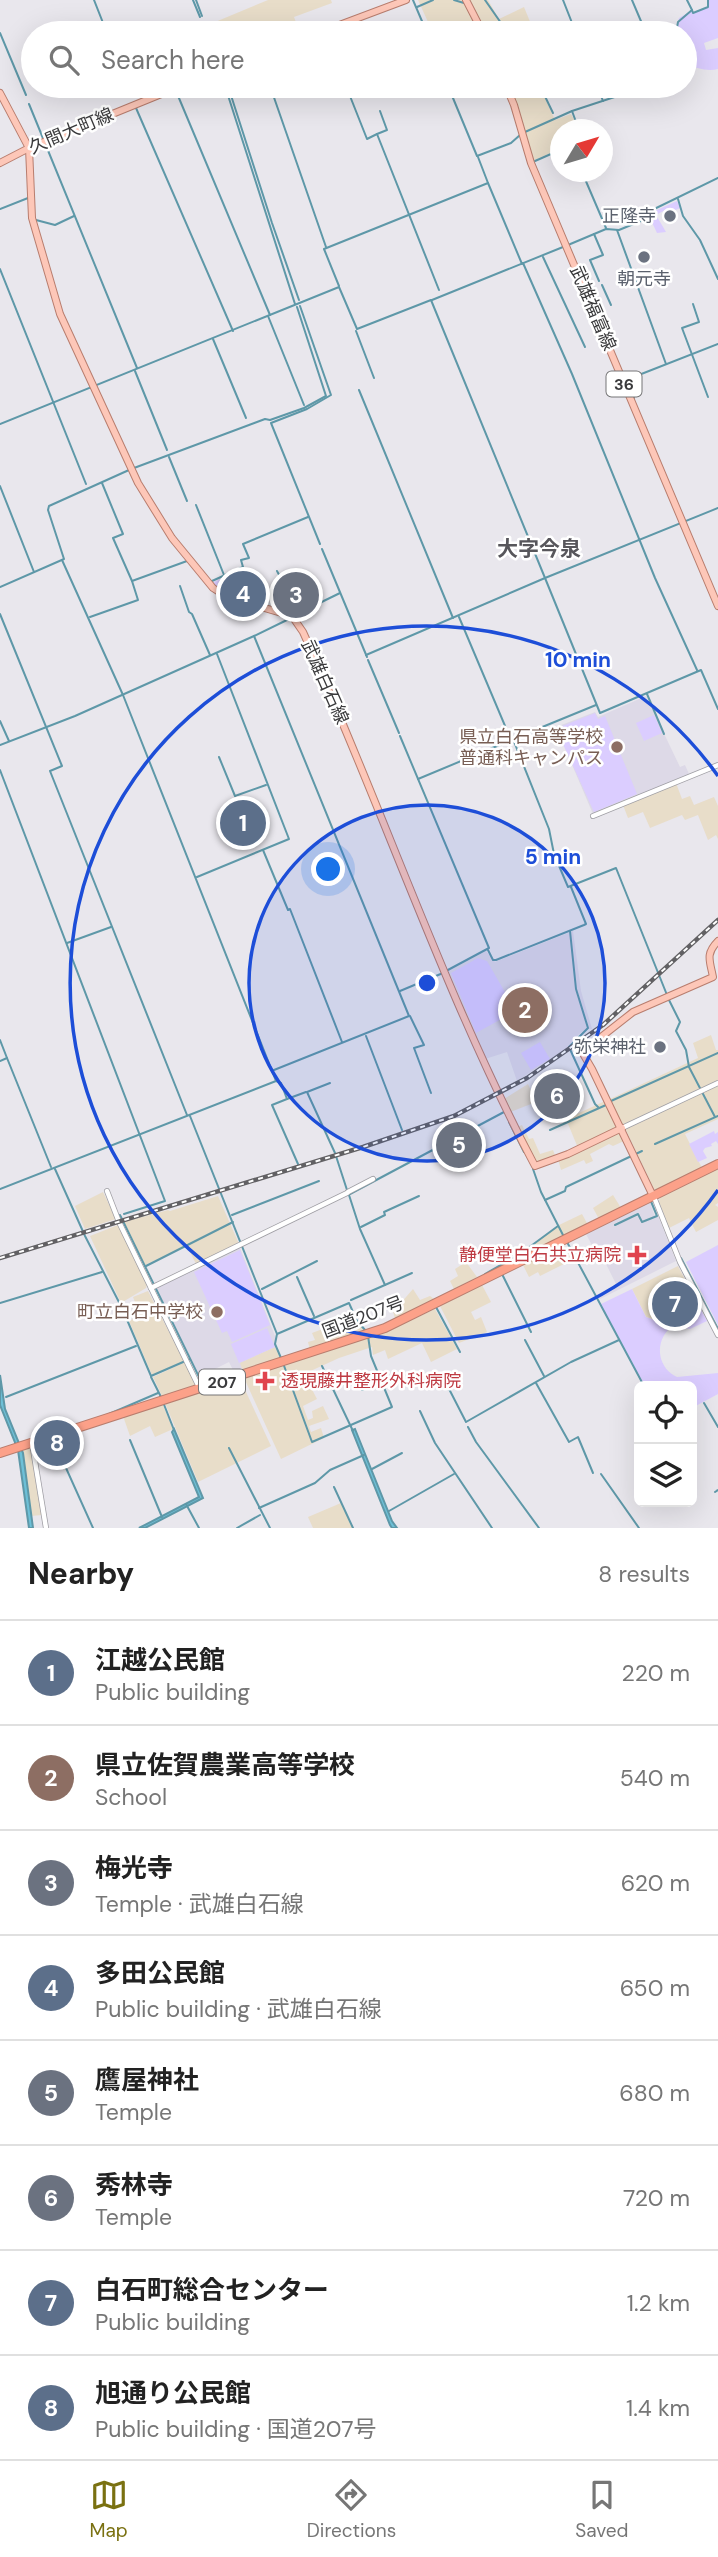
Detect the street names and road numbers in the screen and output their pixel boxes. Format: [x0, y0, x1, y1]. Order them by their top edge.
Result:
street label: 久間大町線 [25, 102, 117, 160]
street label: 武雄福富線 [564, 262, 622, 354]
road number: 36 [606, 372, 642, 396]
street label: 武雄白石線 [296, 636, 354, 728]
street label: 国道207号 [319, 1290, 407, 1344]
road number: 207 [199, 1370, 245, 1394]

